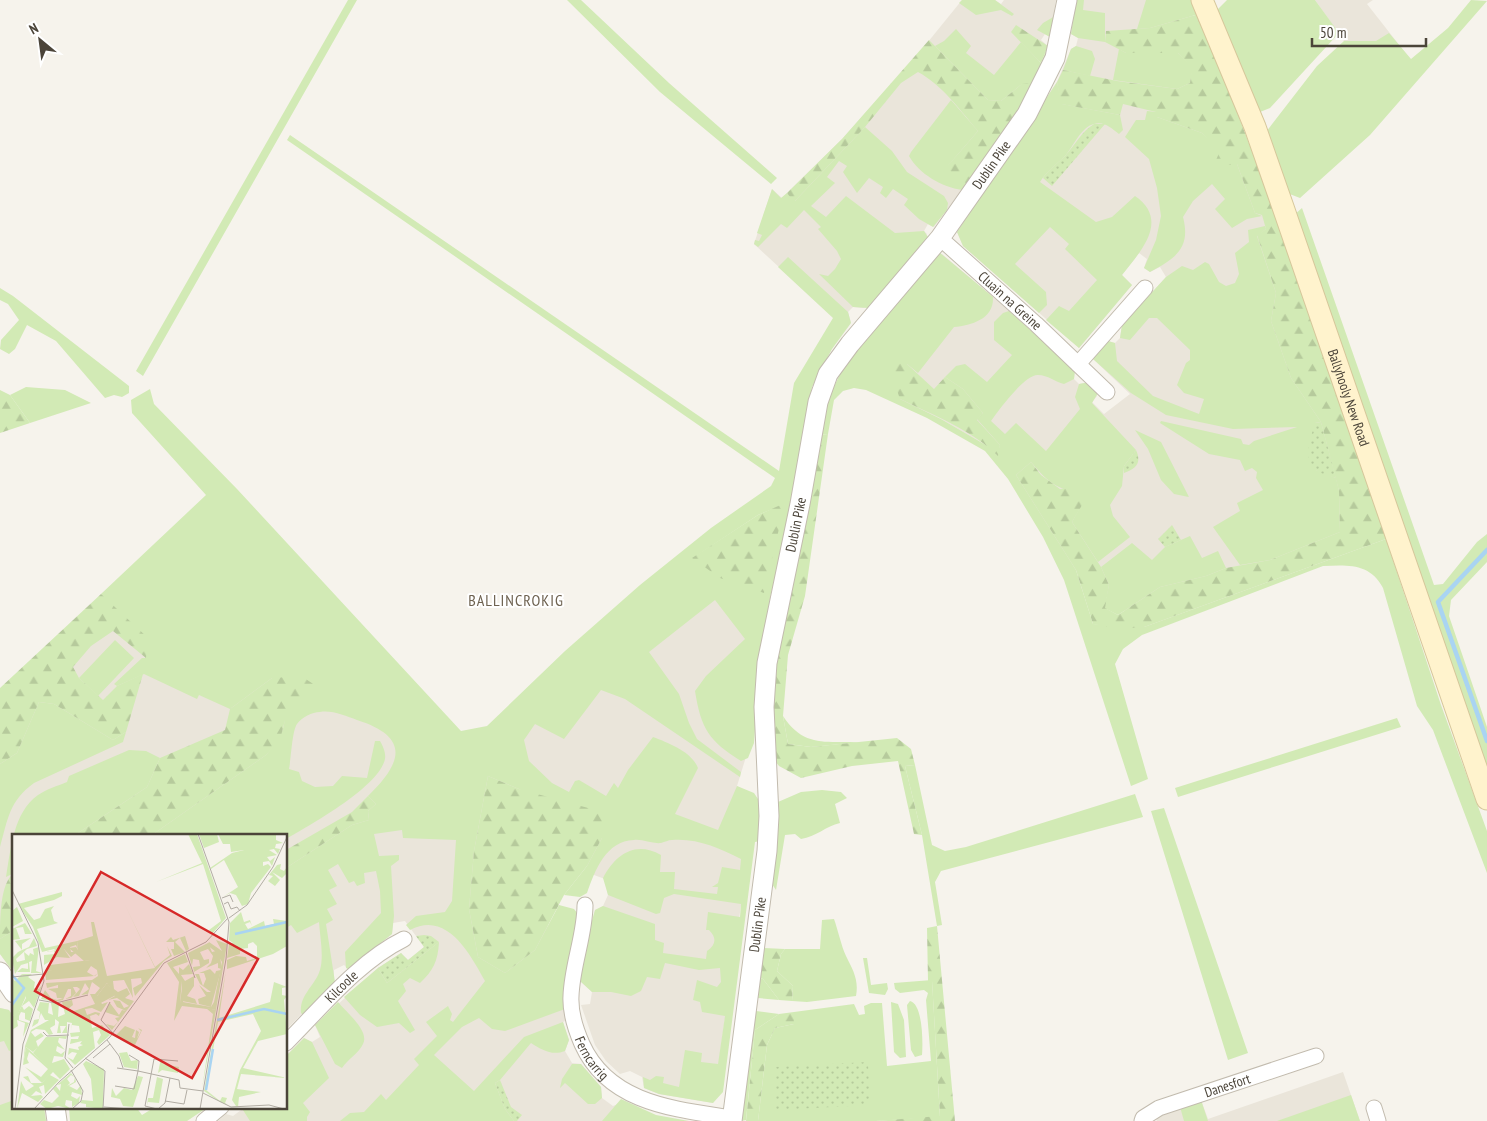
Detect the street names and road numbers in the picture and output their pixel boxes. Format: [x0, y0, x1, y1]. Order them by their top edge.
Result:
street label: Dublin Pike [968, 137, 1015, 193]
street label: Cluain na Greine [974, 267, 1046, 334]
street label: Ballyhooly New Road [1324, 347, 1374, 449]
street label: Dublin Pike [781, 496, 810, 553]
street label: Dublin Pike [745, 896, 770, 953]
street label: Kilcoole [321, 966, 362, 1007]
street label: Ferncarrig [571, 1034, 612, 1084]
street label: Danesfort [1202, 1069, 1253, 1101]

